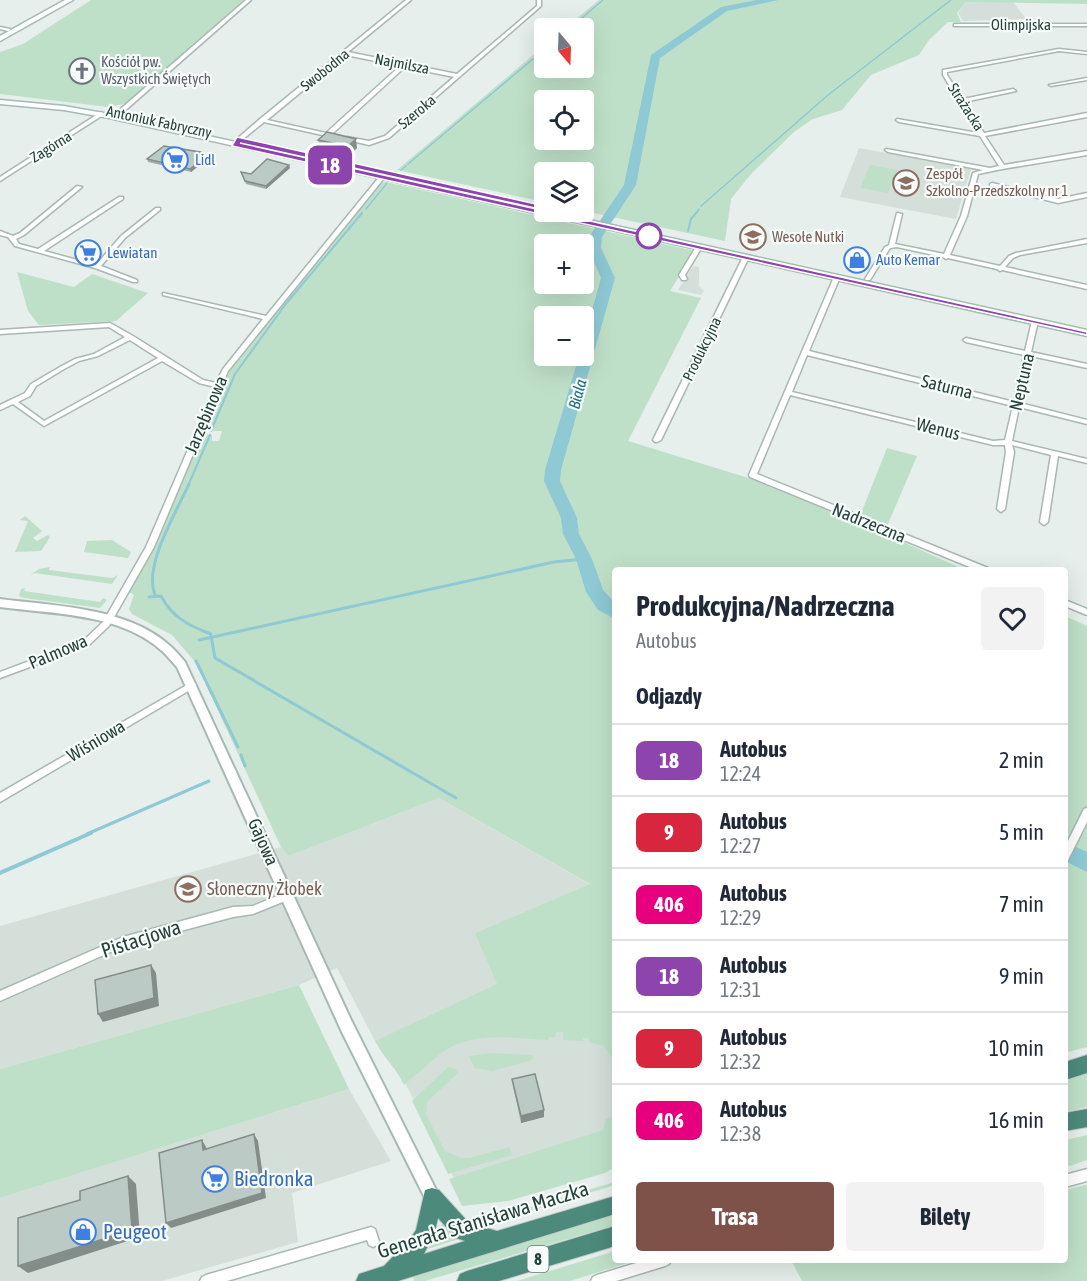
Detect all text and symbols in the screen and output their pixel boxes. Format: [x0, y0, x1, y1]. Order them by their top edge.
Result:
street label: Olimpijska [991, 16, 1051, 33]
north arrow [534, 18, 594, 78]
map controls [534, 18, 594, 366]
street label: Swobodna [297, 45, 352, 94]
street label: Najmilsza [373, 50, 431, 77]
place label: Kościół pw. Wszystkich Świętych [101, 53, 211, 87]
church icon: Kościół pw. Wszystkich Świętych [67, 56, 97, 86]
street label: Strażacka [945, 80, 988, 134]
button: locate [534, 90, 594, 150]
street label: Szeroka [395, 91, 439, 132]
street label: Antoniuk Fabryczny [105, 102, 213, 141]
street label: Zagórna [27, 127, 75, 166]
supermarket icon: Lidl [160, 145, 190, 175]
line badge: 18 [303, 146, 357, 184]
place label: Lidl [195, 151, 215, 168]
text: 18 [320, 153, 340, 177]
button: layers [534, 162, 594, 222]
place label: Zespół Szkolno-Przedszkolny nr 1 [926, 165, 1068, 199]
school or university icon: Zespół Szkolno-Przedszkolny nr 1 [891, 168, 921, 198]
school or university icon: Wesołe Nutki [738, 222, 768, 252]
unlabelled marker [636, 223, 662, 249]
place label: Wesołe Nutki [772, 228, 844, 245]
button: + [534, 234, 594, 294]
supermarket icon: Lewiatan [73, 238, 103, 268]
place label: Lewiatan [107, 244, 157, 261]
shop icon: Auto Kemar [842, 245, 872, 275]
place label: Auto Kemar [876, 251, 941, 268]
button: − [534, 306, 594, 366]
street label: Produkcyjna [679, 314, 724, 383]
street label: Neptuna [1005, 351, 1038, 413]
street label: Saturna [919, 370, 975, 403]
street label: Jarzębinowa [180, 373, 231, 457]
water label: Biala [564, 377, 590, 411]
street label: Wenus [914, 413, 962, 444]
street label: Nadrzeczna [829, 498, 909, 547]
button: heart [981, 587, 1044, 650]
text: Produkcyjna/Nadrzeczna [636, 590, 895, 622]
text: Autobus [636, 629, 697, 652]
street label: Palmowa [25, 630, 90, 673]
text: Odjazdy [636, 683, 702, 709]
street label: Wiśniowa [63, 715, 128, 766]
text: Autobus [720, 736, 787, 762]
text: 2 min [999, 747, 1044, 773]
text: 18 [659, 748, 679, 772]
text: 12:24 [720, 762, 761, 785]
text: Autobus [720, 808, 787, 834]
street label: Gajowa [244, 815, 283, 869]
text: 5 min [999, 819, 1044, 845]
text: 9 [664, 820, 674, 844]
text: 12:27 [720, 834, 761, 857]
school or university icon: Słoneczny Żłobek [173, 874, 203, 904]
place label: Słoneczny Żłobek [207, 878, 322, 899]
text: Autobus [720, 880, 787, 906]
text: 7 min [999, 891, 1044, 917]
text: 406 [654, 892, 684, 916]
text: 12:29 [720, 906, 761, 929]
street label: Pistacjowa [98, 914, 184, 962]
text: Autobus [720, 952, 787, 978]
text: 9 min [999, 963, 1044, 989]
text: 18 [659, 964, 679, 988]
text: 12:31 [720, 978, 761, 1001]
text: Autobus [720, 1024, 787, 1050]
text: 10 min [989, 1035, 1044, 1061]
text: 9 [664, 1036, 674, 1060]
text: 12:32 [720, 1050, 761, 1073]
text: Autobus [720, 1096, 787, 1122]
text: 16 min [989, 1107, 1044, 1133]
text: 406 [654, 1108, 684, 1132]
text: 12:38 [720, 1122, 761, 1145]
supermarket icon: Biedronka [200, 1164, 230, 1194]
place label: Biedronka [234, 1166, 313, 1190]
street label: Generała Stanisława Maczka [374, 1175, 591, 1263]
button: Trasa [636, 1182, 834, 1251]
button: Bilety [846, 1182, 1044, 1251]
shop icon: Peugeot [68, 1217, 98, 1247]
place label: Peugeot [103, 1219, 167, 1243]
road number: 8 [528, 1246, 548, 1272]

